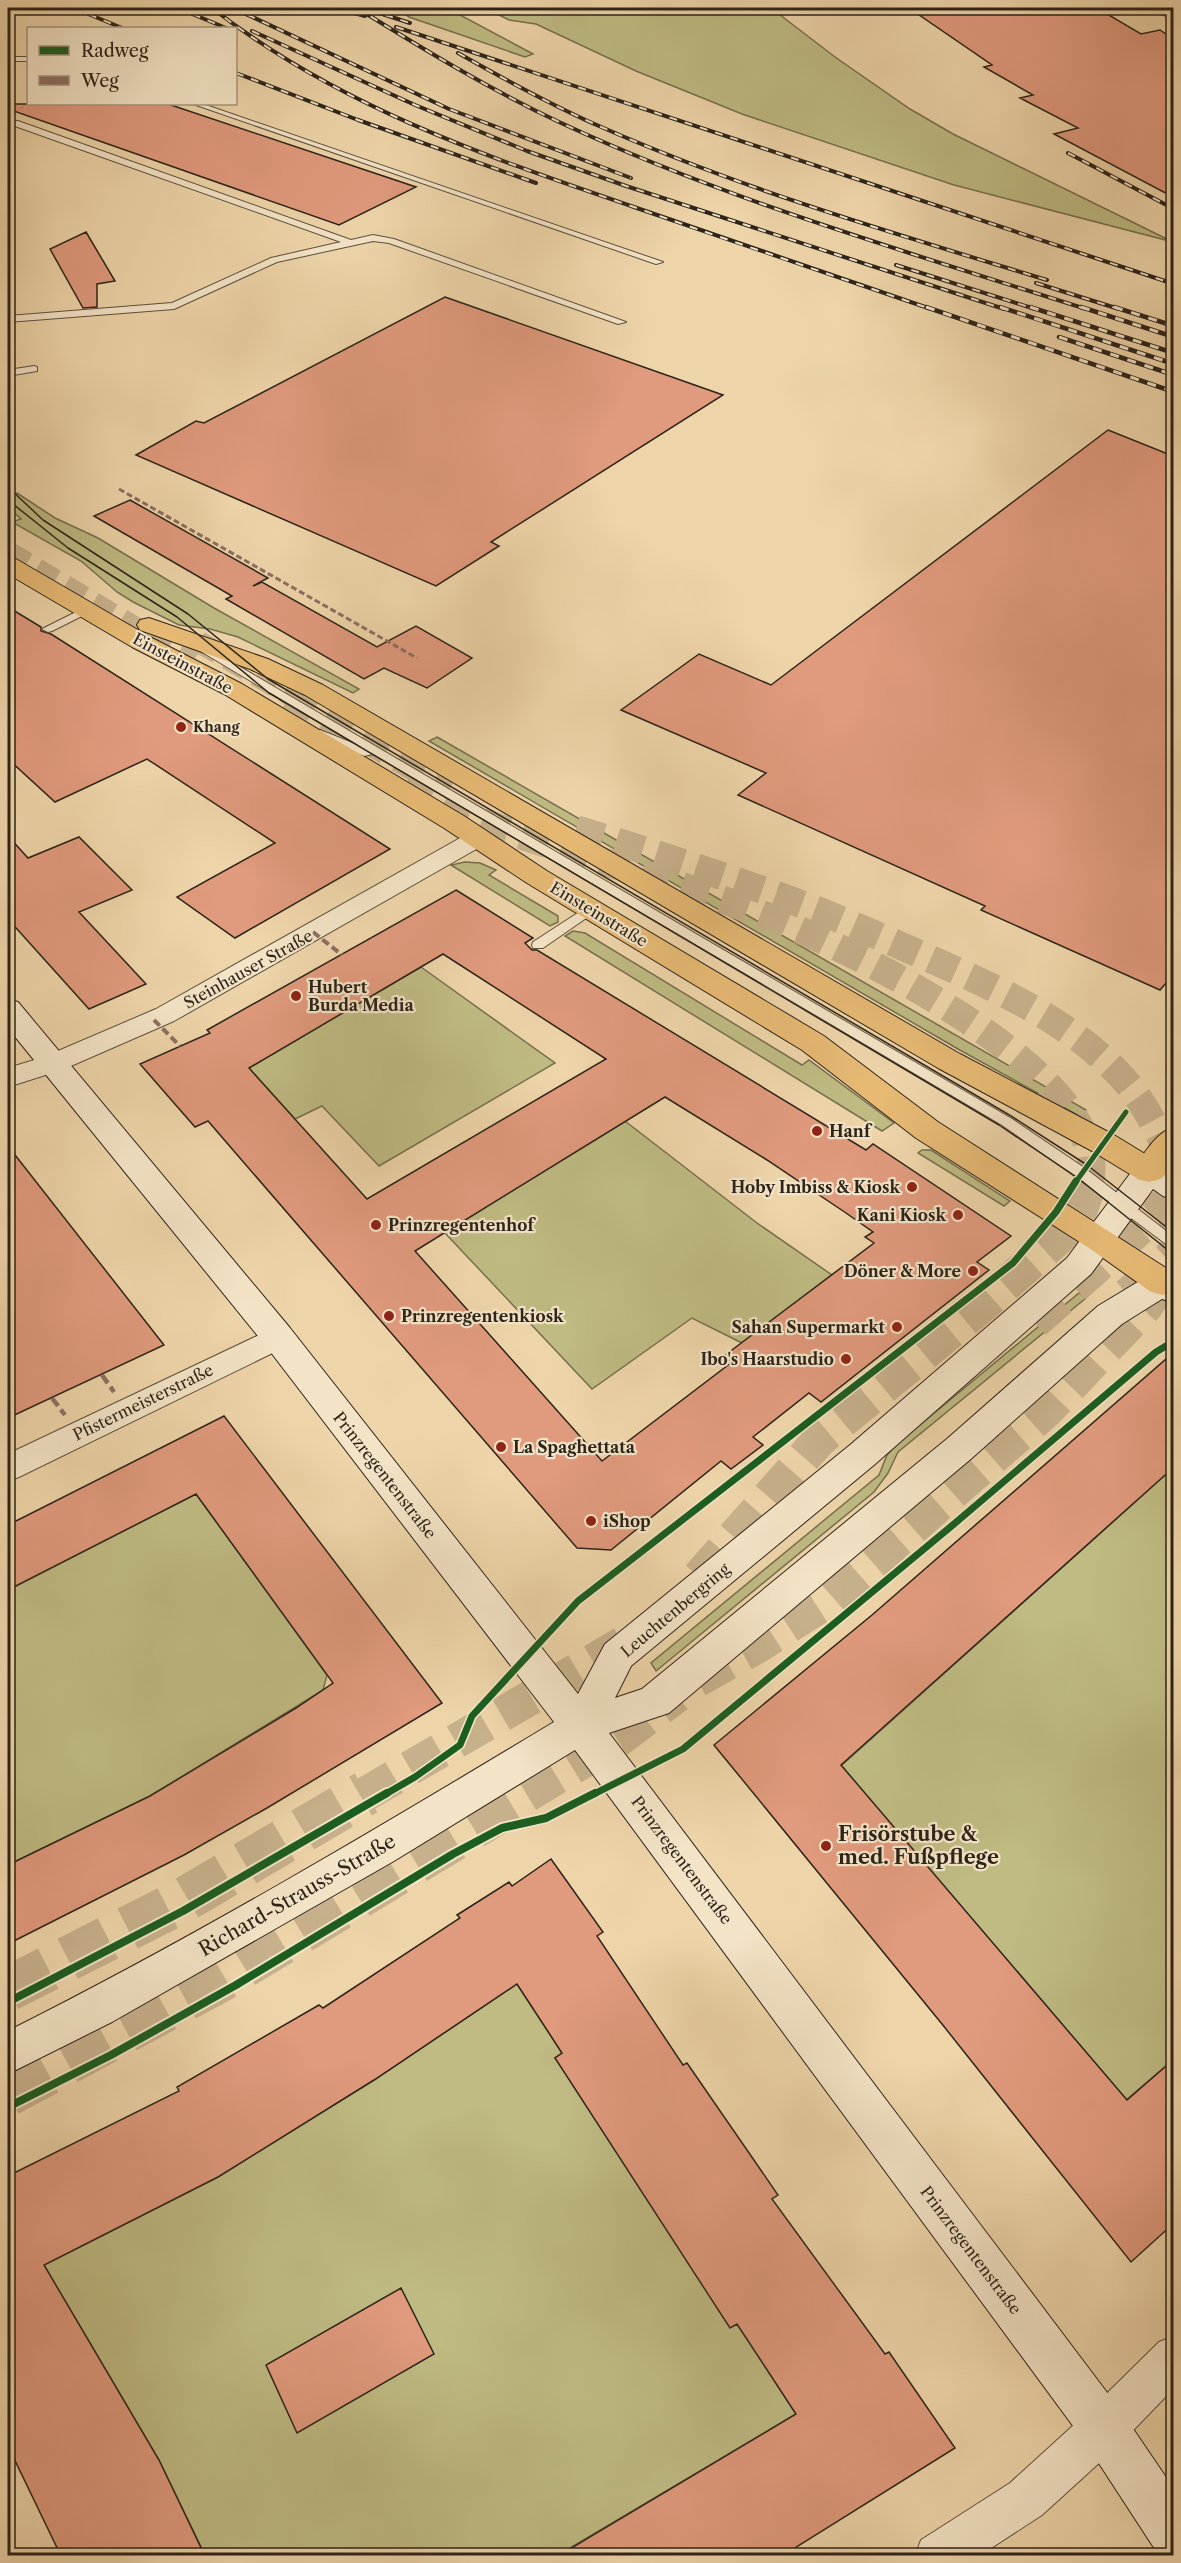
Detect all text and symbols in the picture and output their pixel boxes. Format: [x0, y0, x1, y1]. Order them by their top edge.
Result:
legend [27, 27, 237, 105]
text: Radweg [81, 40, 149, 62]
text: Weg [80, 70, 119, 92]
street label: Einsteinstraße [130, 628, 236, 698]
place label: Khang [193, 718, 240, 736]
marker: Khang [174, 720, 188, 734]
street label: Einsteinstraße [547, 877, 651, 951]
street label: Steinhauser Straße [180, 925, 316, 1013]
place label: Hubert Burda Media [308, 977, 414, 1015]
marker: Hubert Burda Media [289, 989, 303, 1003]
place label: Hanf [829, 1121, 873, 1141]
marker: Hanf [810, 1124, 824, 1138]
place label: Hoby Imbiss & Kiosk [731, 1177, 900, 1197]
marker: Hoby Imbiss & Kiosk [905, 1180, 919, 1194]
place label: Kani Kiosk [857, 1205, 946, 1225]
marker: Kani Kiosk [951, 1208, 965, 1222]
place label: Prinzregentenhof [388, 1215, 536, 1235]
marker: Prinzregentenhof [369, 1218, 383, 1232]
place label: Döner & More [844, 1261, 961, 1281]
marker: Döner & More [966, 1264, 980, 1278]
place label: Prinzregentenkiosk [401, 1306, 564, 1326]
marker: Prinzregentenkiosk [382, 1309, 396, 1323]
place label: Sahan Supermarkt [732, 1317, 886, 1337]
marker: Sahan Supermarkt [890, 1320, 904, 1334]
place label: Ibo's Haarstudio [700, 1349, 834, 1369]
marker: Ibo's Haarstudio [839, 1352, 853, 1366]
street label: Pfistermeisterstraße [70, 1359, 216, 1445]
street label: Prinzregentenstraße [329, 1408, 441, 1542]
place label: La Spaghettata [513, 1437, 636, 1457]
marker: La Spaghettata [494, 1440, 508, 1454]
place label: iShop [603, 1511, 651, 1531]
marker: iShop [584, 1514, 598, 1528]
street label: Leuchtenbergring [616, 1558, 734, 1661]
street label: Prinzregentenstraße [627, 1792, 737, 1928]
place label: Frisörstube & med. Fußpflege [838, 1822, 999, 1869]
street label: Richard-Strauss-Straße [194, 1829, 400, 1961]
marker: Frisörstube & med. Fußpflege [819, 1839, 833, 1853]
street label: Prinzregentenstraße [916, 2182, 1026, 2318]

